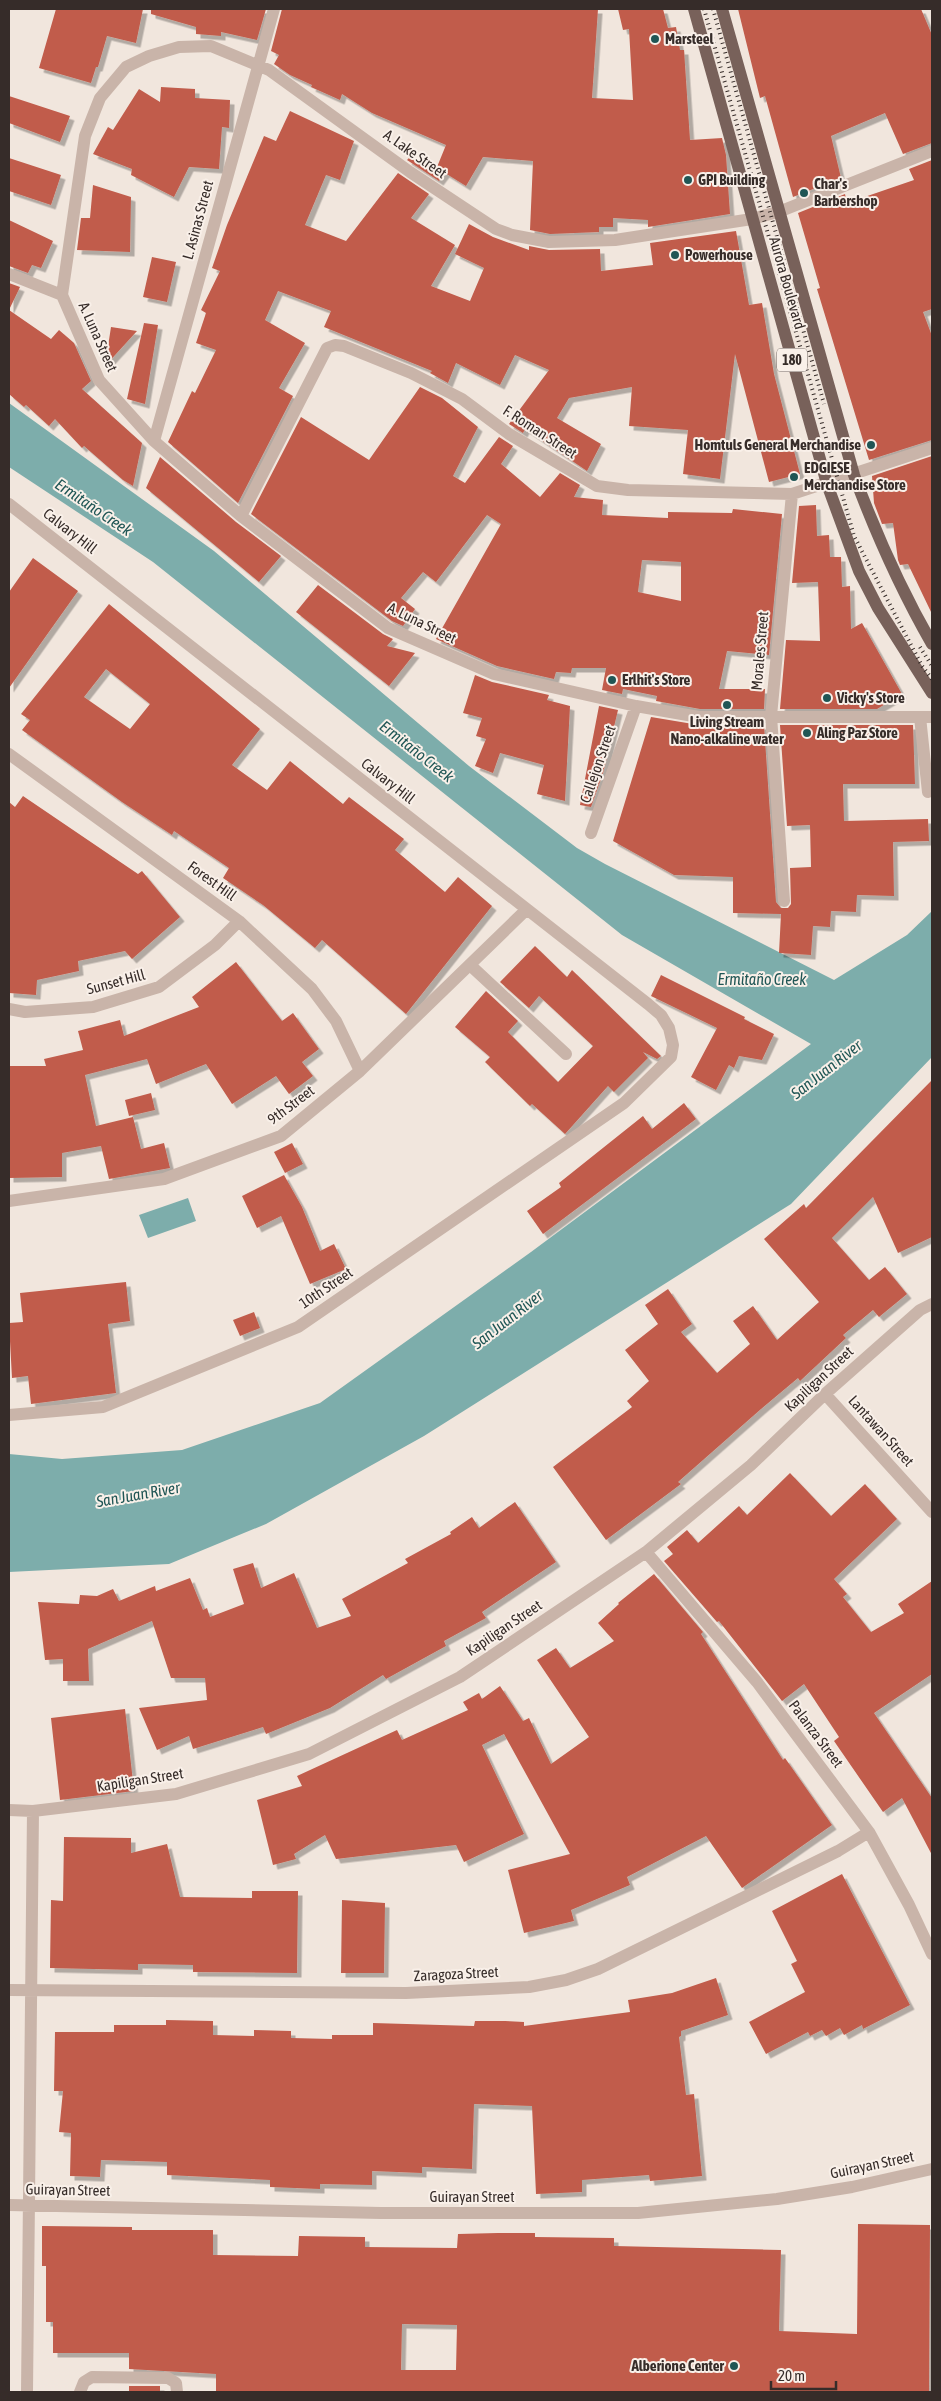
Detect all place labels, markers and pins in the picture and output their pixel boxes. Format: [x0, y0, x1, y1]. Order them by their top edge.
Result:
place label: Marsteel [665, 30, 714, 47]
marker: Marsteel [649, 33, 661, 45]
place label: GPI Building [698, 171, 766, 188]
marker: GPI Building [682, 174, 694, 186]
place label: Char's Barbershop [814, 175, 878, 209]
marker: Char's Barbershop [798, 187, 810, 199]
place label: Powerhouse [685, 246, 753, 263]
marker: Powerhouse [669, 249, 681, 261]
place label: Homtuls General Merchandise [695, 436, 861, 453]
marker: Homtuls General Merchandise [865, 439, 877, 451]
place label: EDGIESE Merchandise Store [804, 459, 906, 493]
marker: EDGIESE Merchandise Store [788, 471, 800, 483]
place label: Erlhit's Store [622, 671, 691, 688]
marker: Erlhit's Store [606, 674, 618, 686]
place label: Vicky's Store [836, 689, 905, 706]
marker: Vicky's Store [821, 692, 833, 704]
marker: Living Stream Nano-alkaline water [721, 699, 733, 711]
place label: Living Stream Nano-alkaline water [670, 713, 784, 747]
place label: Aling Paz Store [816, 724, 898, 741]
marker: Aling Paz Store [801, 727, 813, 739]
place label: Alberione Center [630, 2357, 725, 2374]
marker: Alberione Center [728, 2360, 740, 2372]

